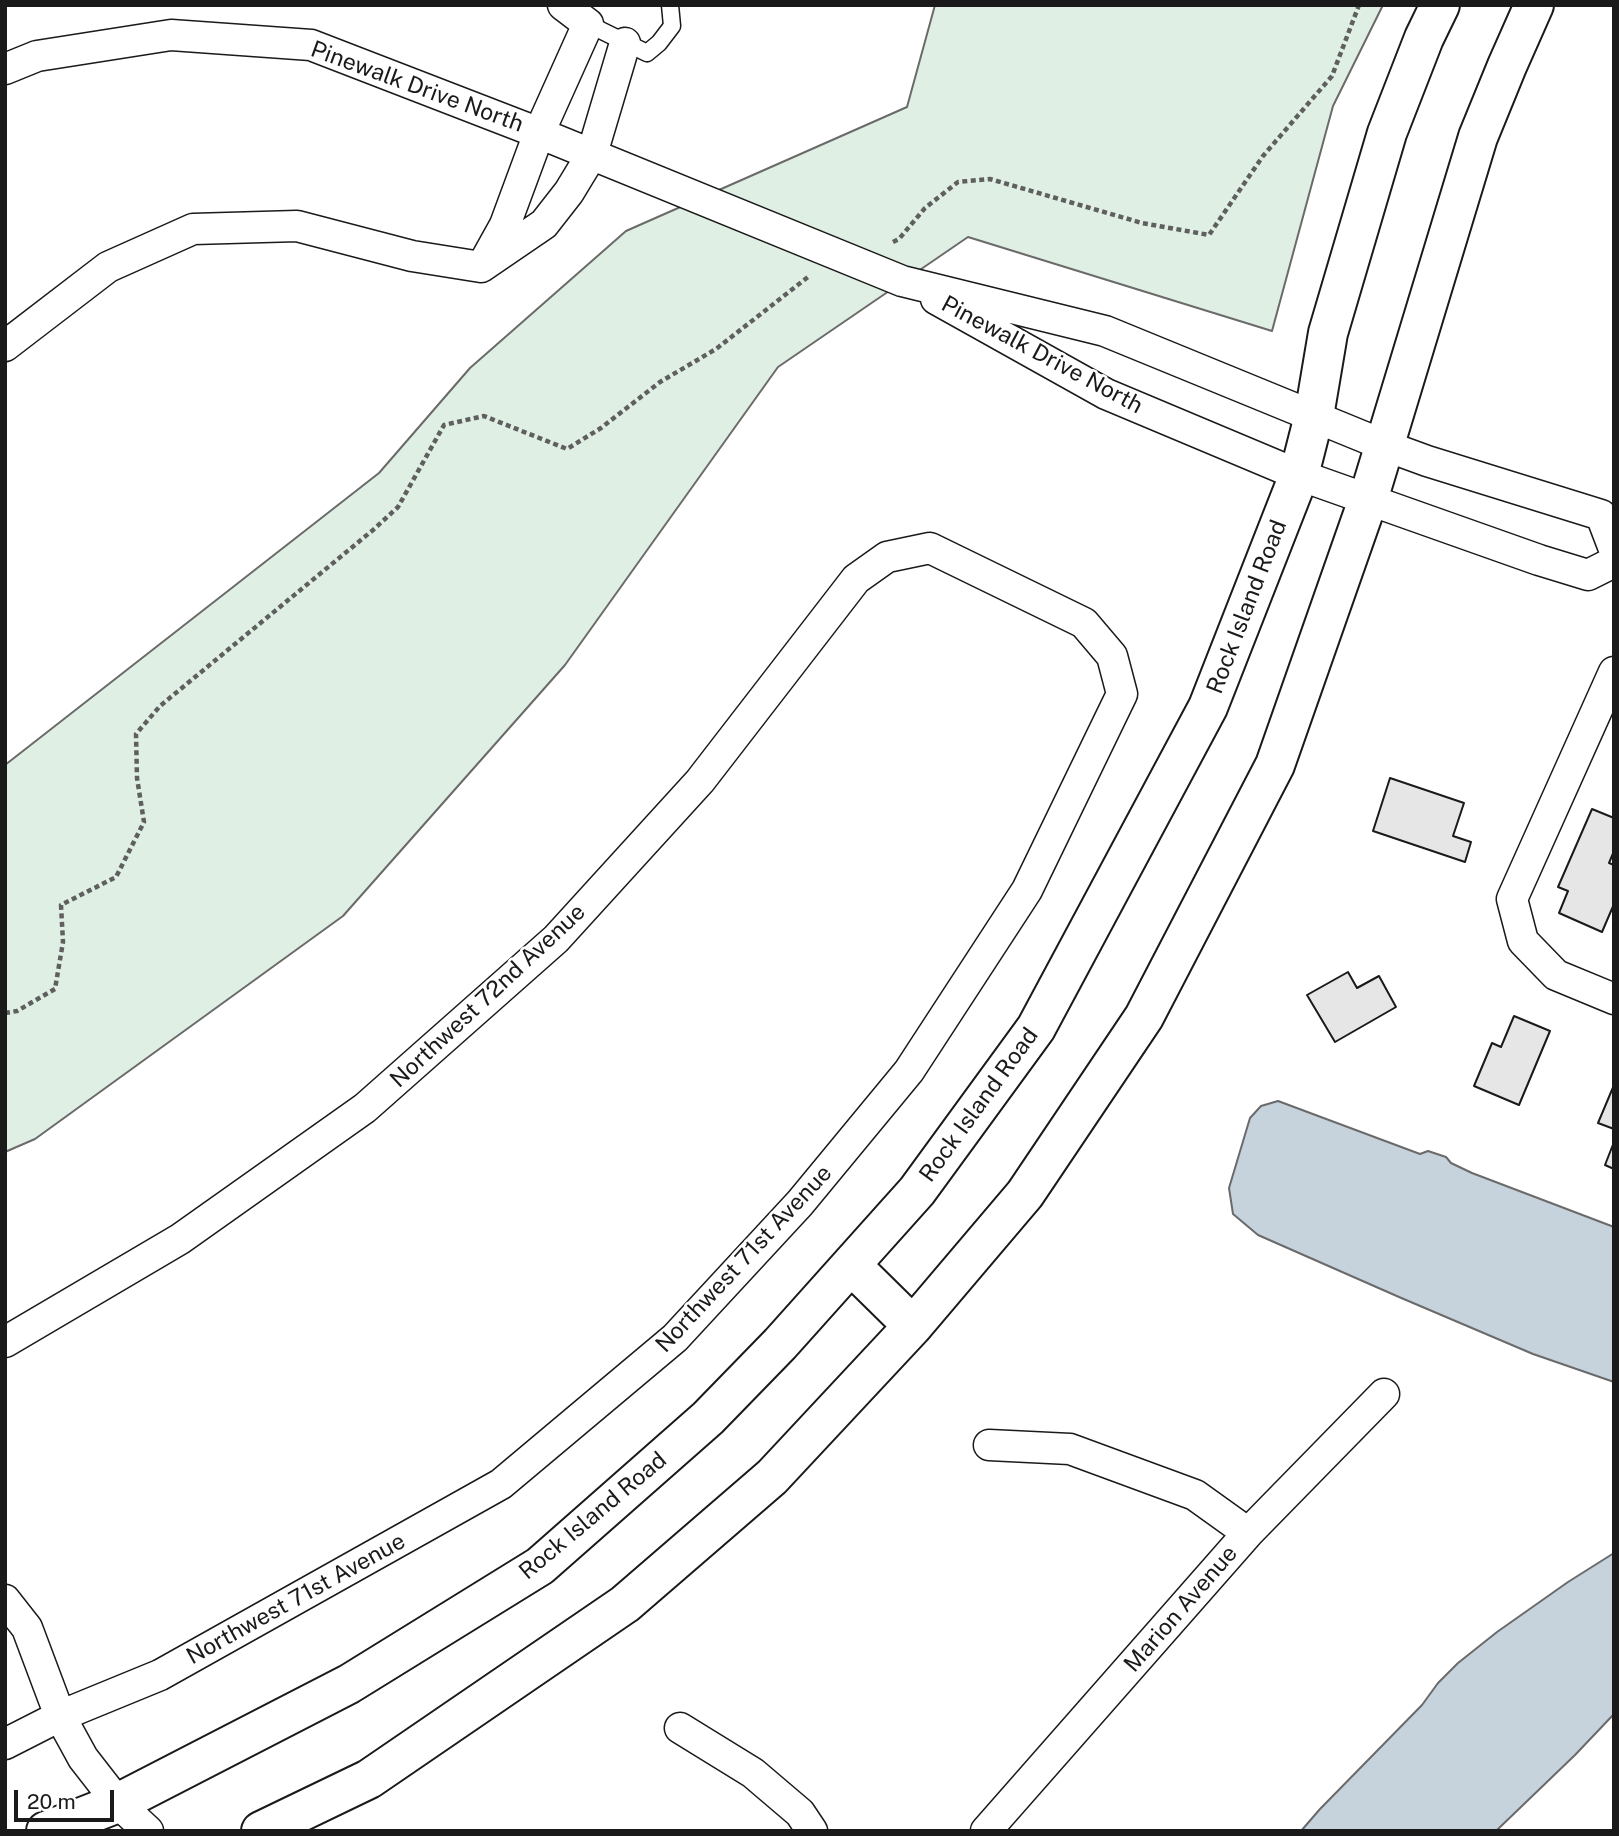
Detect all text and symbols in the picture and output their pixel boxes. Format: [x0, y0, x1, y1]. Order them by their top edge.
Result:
street label: Pinewalk Drive North [307, 36, 527, 138]
street label: Pinewalk Drive North [937, 290, 1147, 420]
street label: Rock Island Road [1201, 516, 1293, 698]
street label: Northwest 72nd Avenue [385, 898, 591, 1094]
street label: Rock Island Road [914, 1023, 1044, 1187]
street label: Northwest 71st Avenue [650, 1160, 838, 1358]
street label: Rock Island Road [514, 1446, 672, 1586]
street label: Northwest 71st Avenue [182, 1527, 410, 1671]
street label: Marion Avenue [1119, 1540, 1243, 1678]
scale bar [18, 1776, 117, 1820]
text: 20 m [27, 1789, 76, 1814]

